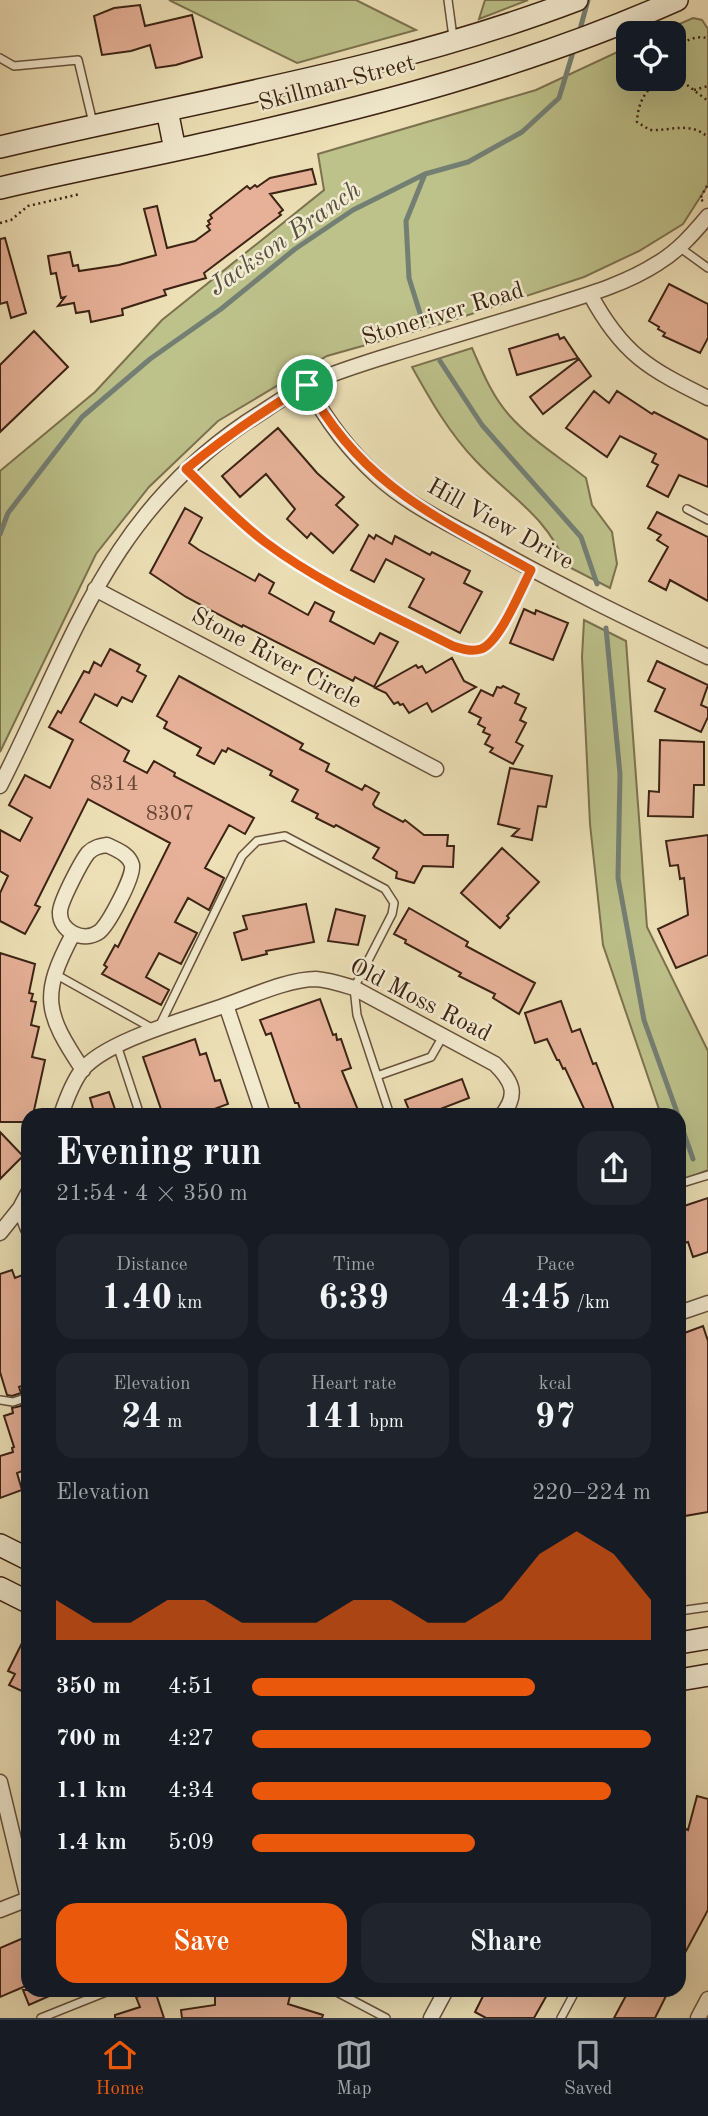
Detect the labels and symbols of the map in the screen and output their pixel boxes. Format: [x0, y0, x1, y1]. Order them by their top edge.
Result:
street label: Skillman Street [256, 52, 418, 116]
water label: Jackson Branch [204, 177, 366, 301]
street label: Stoneriver Road [359, 279, 527, 351]
pin [277, 355, 337, 415]
street label: Hill View Drive [423, 475, 577, 575]
street label: Stone River Circle [187, 604, 365, 714]
house number: 8314 [90, 774, 138, 795]
house number: 8307 [146, 804, 194, 825]
street label: Old Moss Road [345, 955, 495, 1047]

